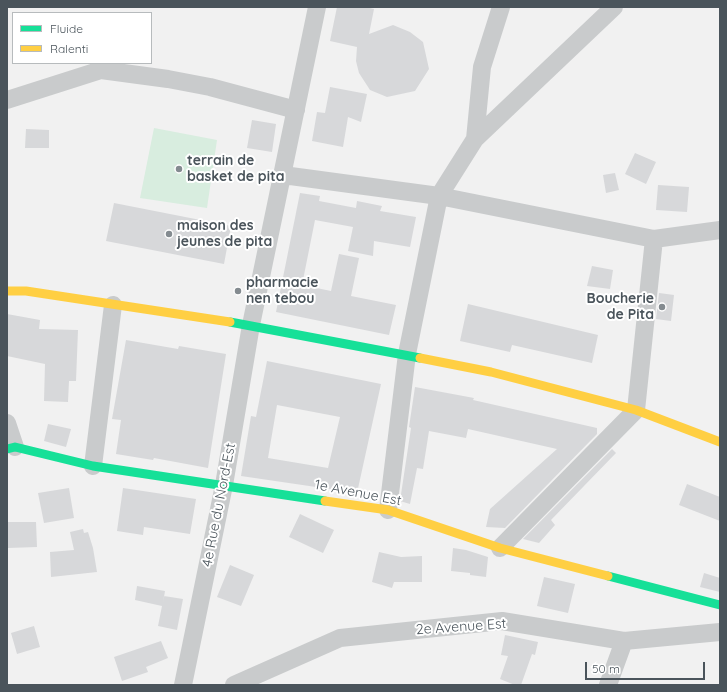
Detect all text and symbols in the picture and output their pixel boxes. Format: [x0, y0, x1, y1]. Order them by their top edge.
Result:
legend [12, 12, 152, 64]
text: Fluide [50, 21, 83, 36]
text: Ralenti [50, 41, 88, 56]
place label: terrain de basket de pita [187, 153, 284, 186]
marker: terrain de basket de pita [174, 164, 184, 174]
place label: maison des jeunes de pita [177, 218, 272, 250]
marker: maison des jeunes de pita [164, 229, 174, 239]
place label: pharmacie nen tebou [246, 275, 318, 308]
marker: pharmacie nen tebou [233, 286, 243, 296]
place label: Boucherie de Pita [587, 291, 654, 324]
marker: Boucherie de Pita [657, 302, 667, 312]
street label: 4e Rue du Nord-Est [199, 442, 239, 568]
street label: 1e Avenue Est [313, 476, 403, 510]
street label: 2e Avenue Est [415, 615, 507, 639]
scale bar [587, 654, 707, 680]
text: 50 m [592, 661, 620, 676]

